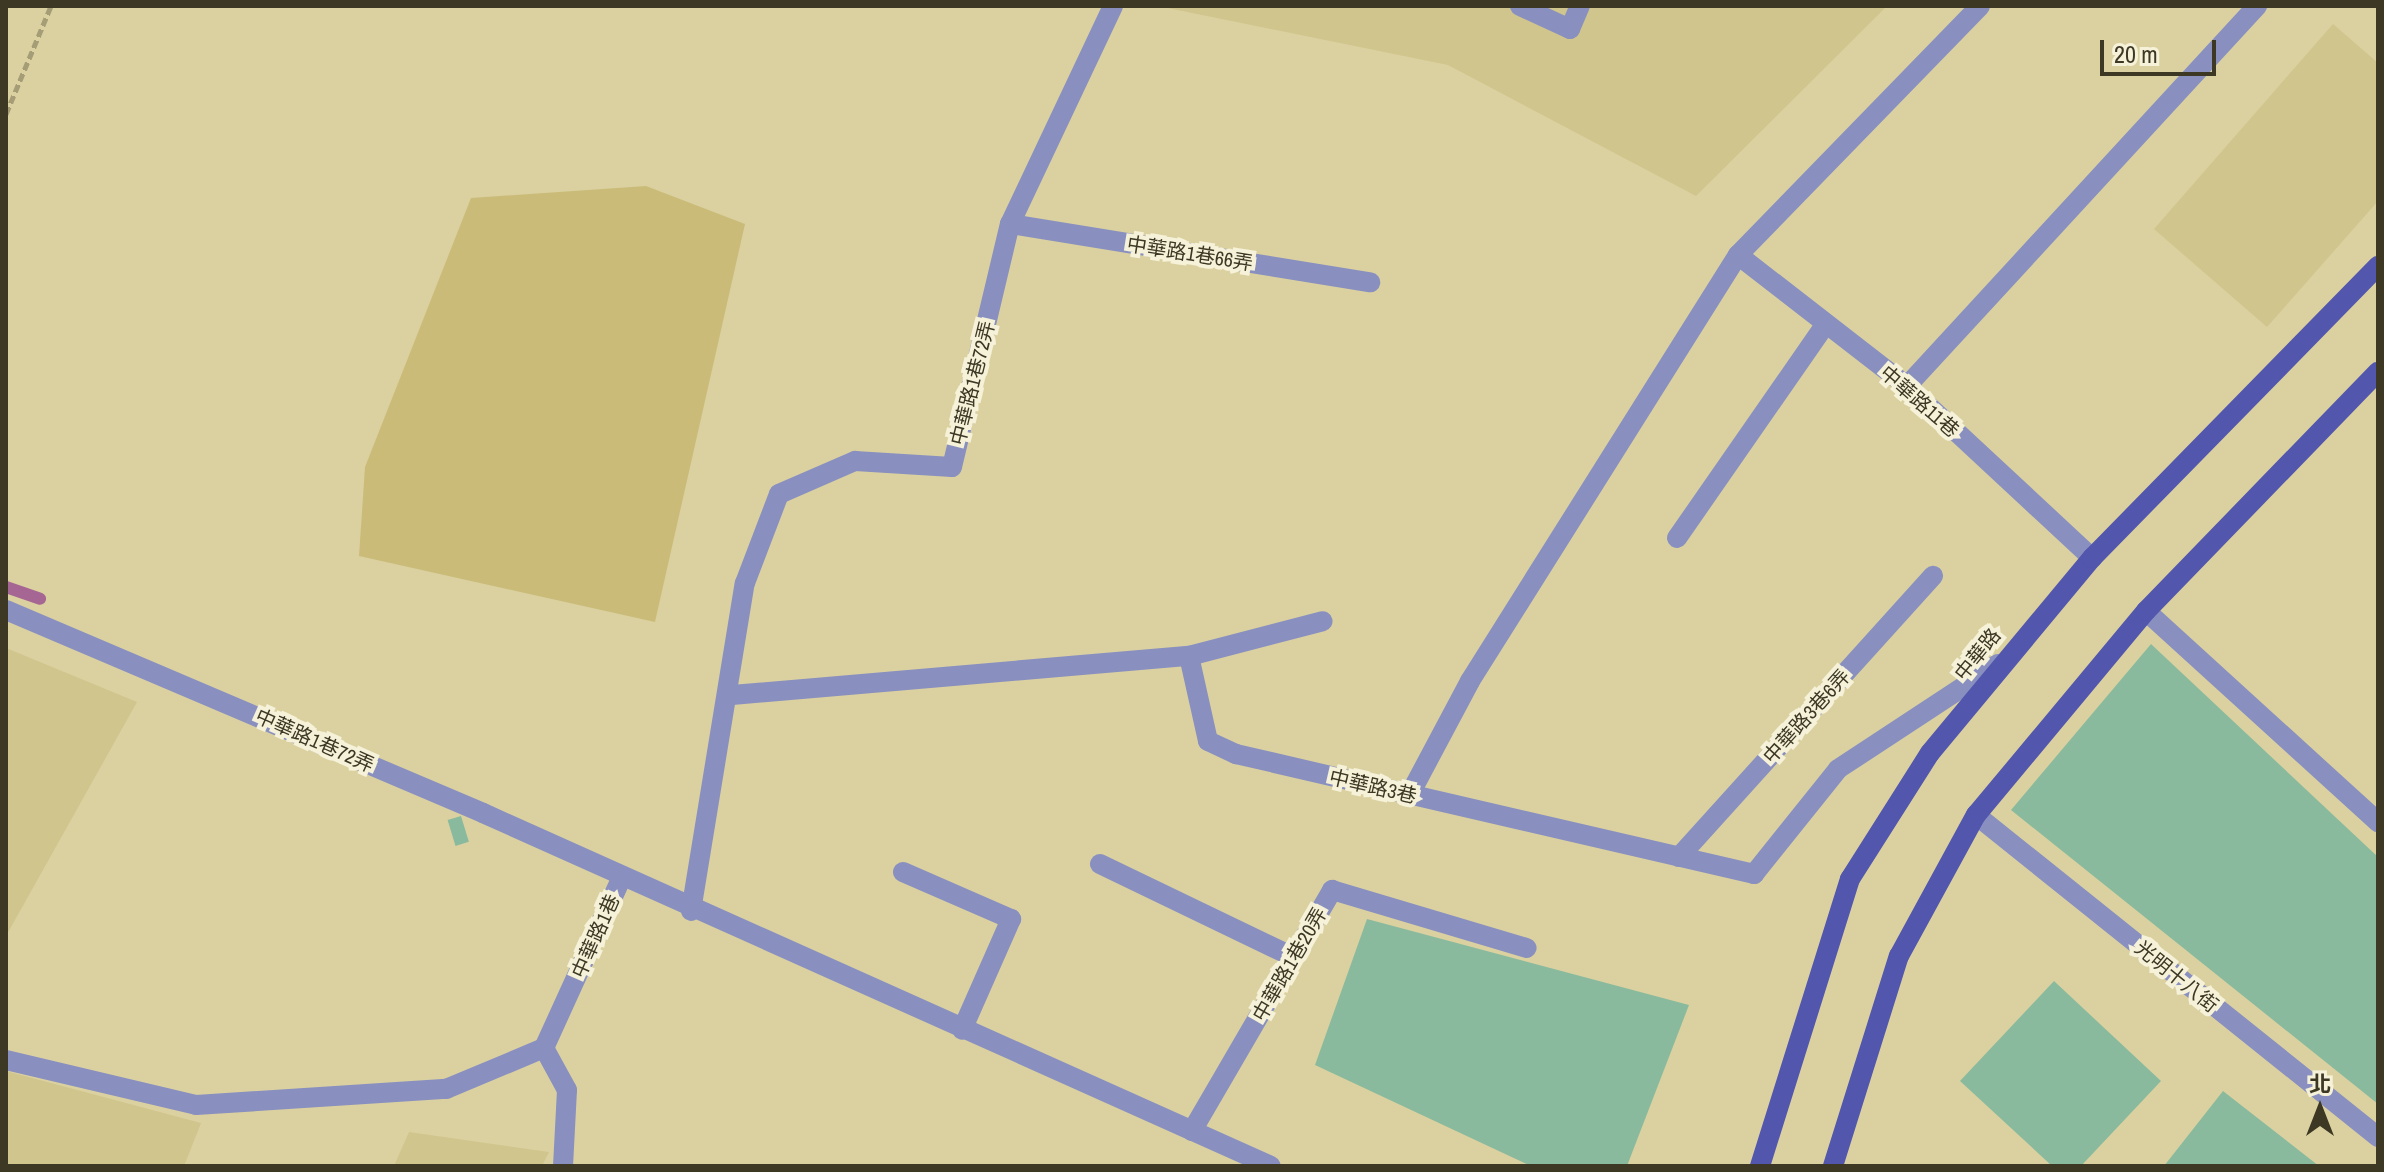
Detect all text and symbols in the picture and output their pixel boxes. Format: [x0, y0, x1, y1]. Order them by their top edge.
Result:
scale bar [2104, 24, 2220, 74]
text: 20 m [2114, 38, 2158, 70]
street label: 中華路1巷66弄 [1125, 231, 1255, 275]
street label: 中華路1巷72弄 [945, 318, 999, 448]
street label: 中華路11巷 [1876, 360, 1964, 442]
street label: 中華路 [1949, 623, 2005, 685]
street label: 中華路3巷6弄 [1758, 664, 1854, 768]
street label: 中華路1巷72弄 [252, 703, 378, 777]
street label: 中華路3巷 [1327, 764, 1419, 808]
street label: 中華路1巷 [566, 890, 624, 982]
street label: 中華路1巷20弄 [1247, 903, 1331, 1025]
street label: 光明十八街 [2131, 935, 2223, 1017]
north arrow [2280, 1068, 2360, 1148]
text: 北 [2309, 1069, 2331, 1099]

